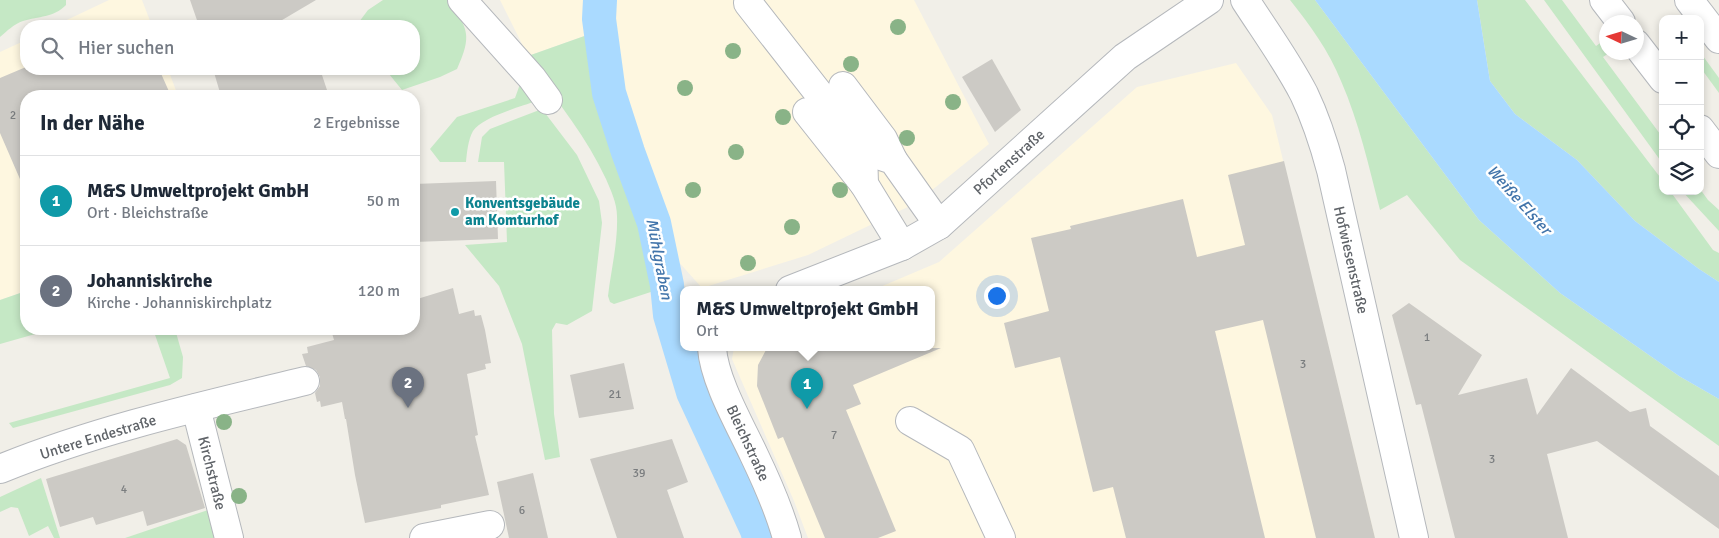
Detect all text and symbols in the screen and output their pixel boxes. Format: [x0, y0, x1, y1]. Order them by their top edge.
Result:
north arrow [1599, 15, 1644, 60]
map controls [1659, 15, 1704, 195]
button: + [1659, 15, 1704, 60]
search box [20, 20, 420, 75]
icon: search [38, 34, 66, 62]
text: Hier suchen [78, 36, 174, 60]
button: − [1659, 60, 1704, 105]
button: locate [1659, 105, 1704, 150]
house number: 2 [10, 108, 16, 123]
text: In der Nähe [40, 110, 145, 136]
text: 2 Ergebnisse [313, 113, 400, 133]
street label: Pfortenstraße [970, 125, 1048, 199]
button: layers [1659, 150, 1704, 195]
water label: Weiße Elster [1482, 161, 1557, 241]
text: M&S Umweltprojekt GmbH [87, 179, 309, 203]
text: 1 [52, 191, 60, 211]
text: 50 m [366, 191, 400, 211]
place label: Konventsgebäude am Komturhof [465, 194, 580, 229]
text: Ort · Bleichstraße [87, 203, 209, 223]
street label: Hofwiesenstraße [1330, 204, 1372, 316]
marker: Konventsgebäude am Komturhof [449, 206, 461, 218]
water label: Mühlgraben [641, 217, 677, 303]
text: Johanniskirche [87, 269, 212, 293]
text: 2 [52, 281, 60, 301]
text: 120 m [358, 281, 400, 301]
your location [984, 283, 1010, 309]
popup [680, 286, 935, 351]
text: Kirche · Johanniskirchplatz [87, 293, 272, 313]
text: M&S Umweltprojekt GmbH [696, 297, 919, 321]
text: Ort [696, 321, 719, 341]
house number: 1 [1424, 330, 1430, 345]
house number: 3 [1300, 357, 1306, 372]
pin: 2 [392, 367, 424, 408]
pin: 1 [791, 368, 823, 409]
house number: 21 [609, 387, 621, 402]
street label: Bleichstraße [723, 402, 773, 484]
street label: Untere Endestraße [38, 411, 158, 463]
house number: 7 [831, 428, 837, 443]
street label: Kirchstraße [194, 434, 230, 512]
house number: 3 [1489, 452, 1495, 467]
house number: 39 [633, 466, 645, 481]
house number: 4 [121, 482, 128, 497]
house number: 6 [519, 503, 525, 518]

